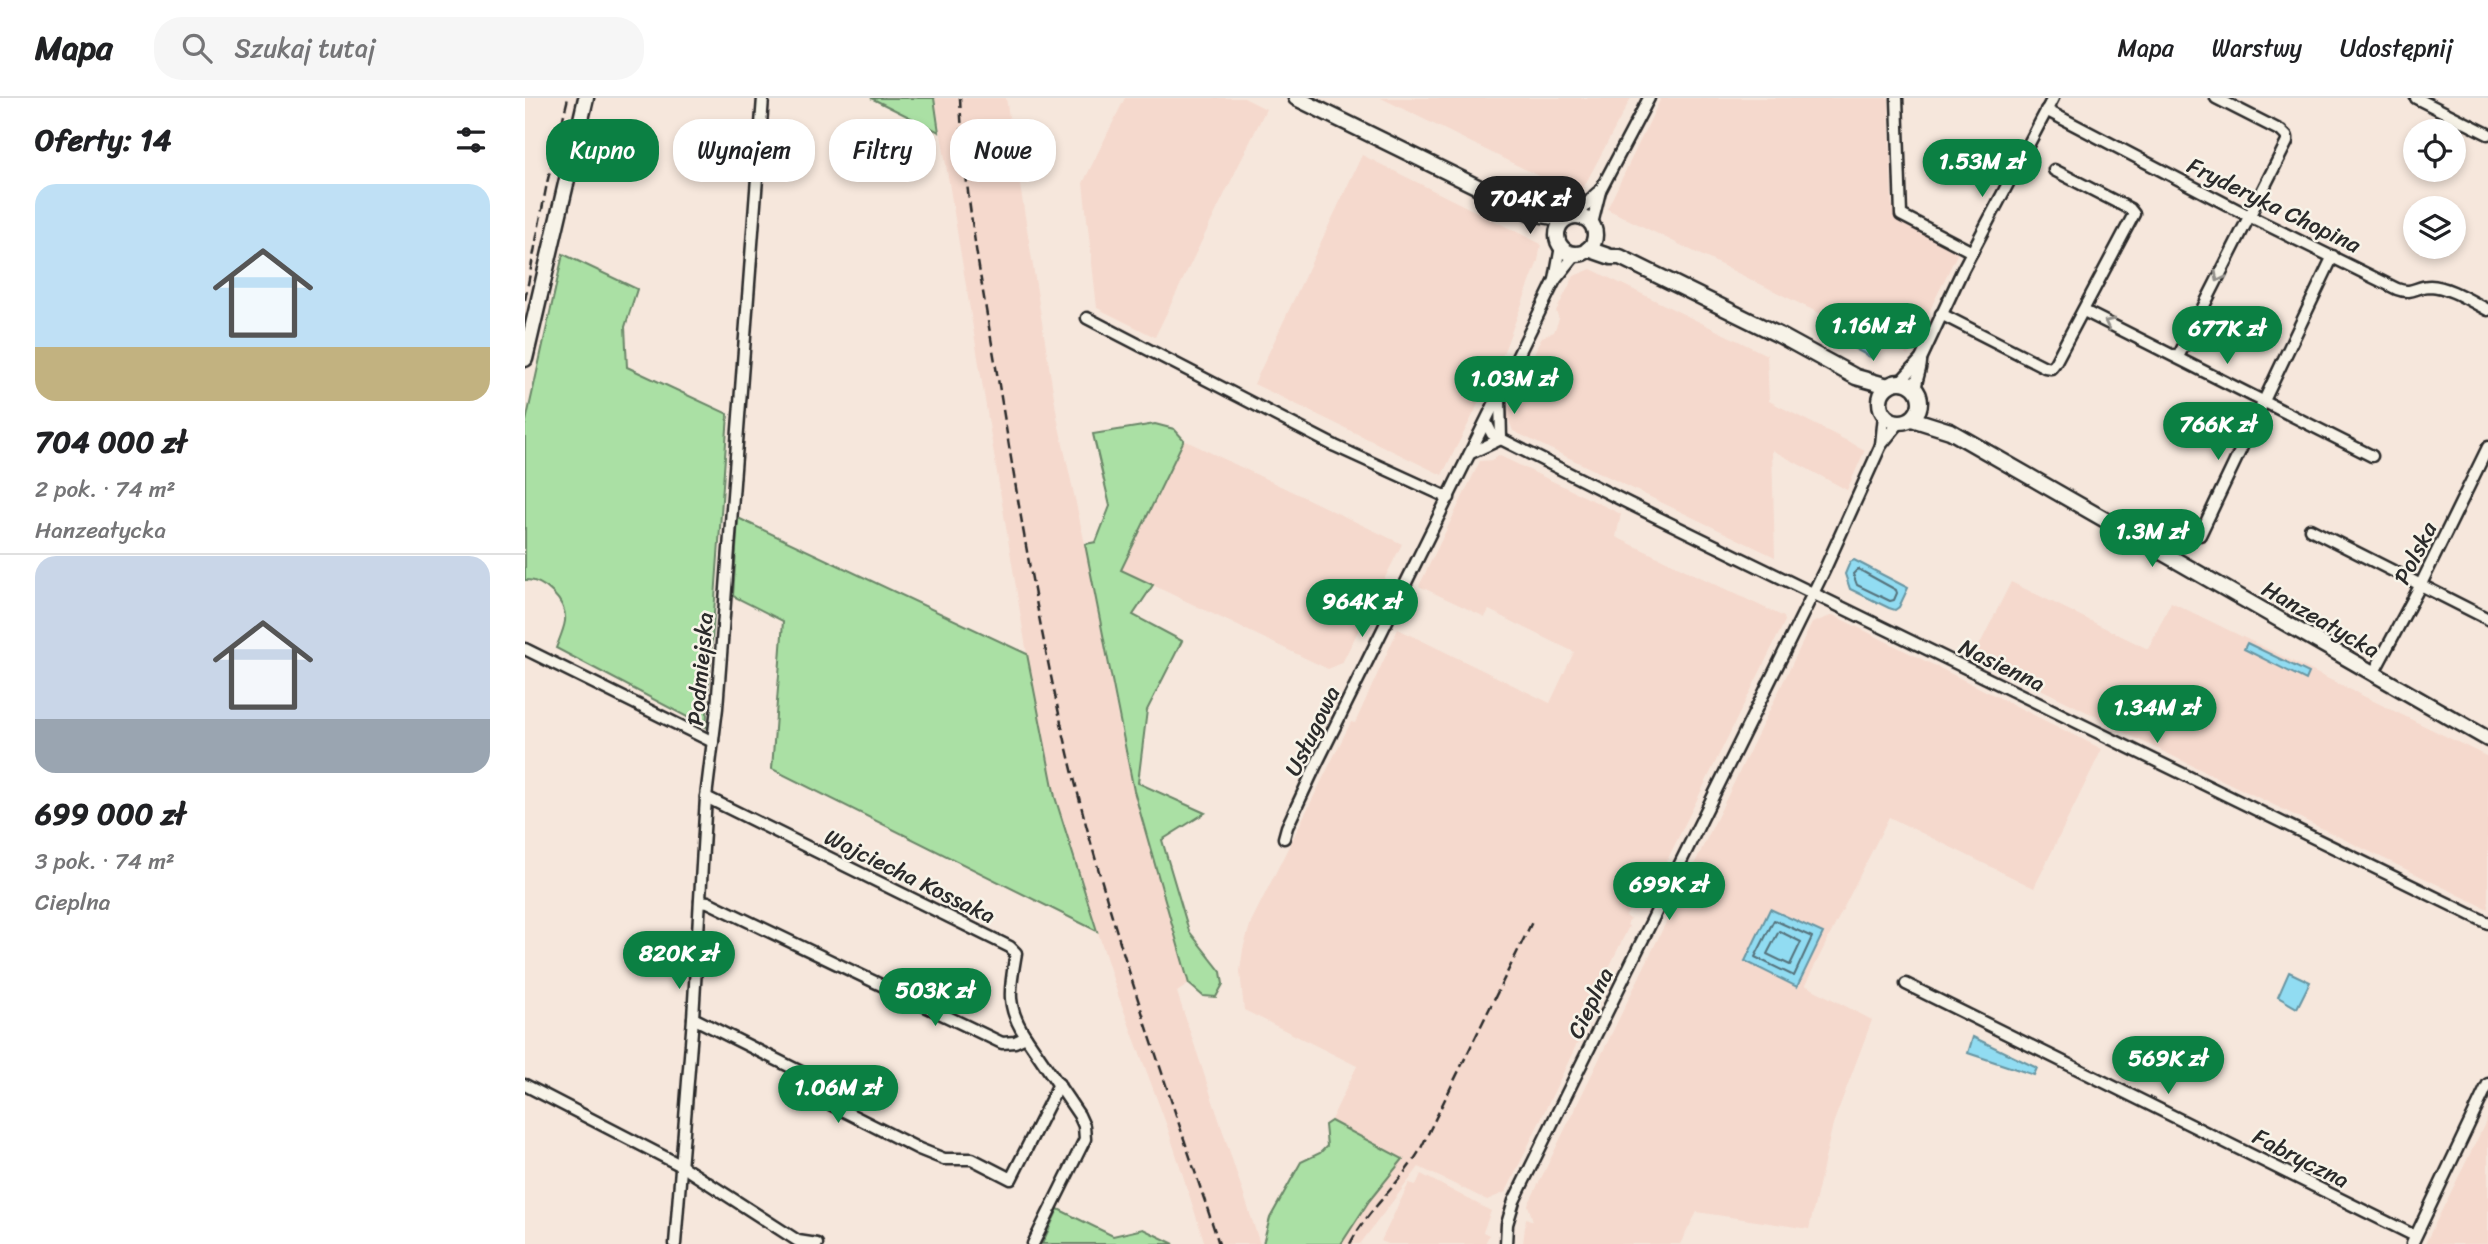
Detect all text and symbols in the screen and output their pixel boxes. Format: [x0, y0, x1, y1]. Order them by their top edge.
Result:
search box [154, 17, 644, 80]
text: Mapa [35, 19, 112, 77]
text: Szukaj tutaj [234, 25, 376, 71]
text: Mapa [2117, 27, 2174, 69]
text: Warstwy [2212, 27, 2302, 69]
text: Udostępnij [2340, 27, 2453, 69]
icon: search [178, 29, 216, 67]
text: Oferty: 14 [35, 113, 172, 167]
chip: Kupno [546, 119, 659, 182]
chip: Wynajem [673, 119, 815, 182]
chip: Filtry [829, 119, 936, 182]
chip: Nowe [950, 119, 1056, 182]
map controls [2403, 119, 2466, 259]
button: locate [2403, 119, 2466, 182]
icon: filters [452, 121, 490, 159]
pin: 1.53M zł [1910, 140, 2054, 199]
text: 1.53M zł [1939, 141, 2025, 182]
street label: Fryderyka Chopina [2180, 146, 2368, 266]
pin: 704K zł [1465, 176, 1595, 236]
text: 704K zł [1490, 178, 1570, 219]
button: layers [2403, 196, 2466, 259]
icon: home [200, 230, 326, 356]
one-way arrow [2213, 270, 2227, 282]
pin: 1.16M zł [1801, 303, 1945, 363]
text: 1.16M zł [1832, 305, 1914, 346]
pin: 677K zł [2162, 306, 2292, 366]
text: 677K zł [2188, 308, 2266, 349]
one-way arrow [2104, 317, 2116, 331]
pin: 1.03M zł [1442, 356, 1586, 416]
text: 1.03M zł [1470, 358, 1558, 399]
pin: 766K zł [2153, 402, 2283, 462]
text: 766K zł [2179, 404, 2257, 445]
text: 704 000 zł [35, 415, 186, 469]
text: 2 pok. · 74 m² [35, 469, 176, 510]
text: Hanzeatycka [35, 510, 166, 551]
pin: 1.3M zł [2087, 510, 2217, 569]
text: 1.3M zł [2116, 511, 2188, 552]
street label: Polska [2382, 514, 2449, 592]
street label: Hanzeatycka [2254, 569, 2388, 670]
pin: 964K zł [1297, 580, 1427, 639]
text: 964K zł [1322, 581, 1402, 622]
icon: home [200, 602, 326, 728]
street label: Podmiejska [675, 611, 726, 728]
street label: Nasienna [1951, 627, 2052, 704]
street label: Usługowa [1273, 679, 1352, 784]
pin: 1.34M zł [2085, 686, 2229, 745]
text: 1.34M zł [2113, 687, 2201, 728]
text: 699 000 zł [35, 787, 185, 841]
street label: Wojciecha Kossaka [817, 817, 1003, 936]
text: 3 pok. · 74 m² [35, 841, 175, 882]
pin: 699K zł [1604, 862, 1734, 922]
text: 699K zł [1629, 864, 1709, 905]
text: Cieplna [35, 882, 110, 923]
pin: 820K zł [614, 932, 744, 991]
text: 820K zł [639, 933, 719, 974]
street label: Cieplna [1556, 960, 1626, 1046]
pin: 503K zł [870, 968, 1000, 1028]
text: 503K zł [895, 970, 975, 1011]
pin: 569K zł [2103, 1037, 2233, 1096]
text: 569K zł [2128, 1038, 2208, 1079]
pin: 1.06M zł [766, 1066, 910, 1125]
text: 1.06M zł [794, 1067, 882, 1108]
street label: Fabryczna [2245, 1116, 2357, 1200]

